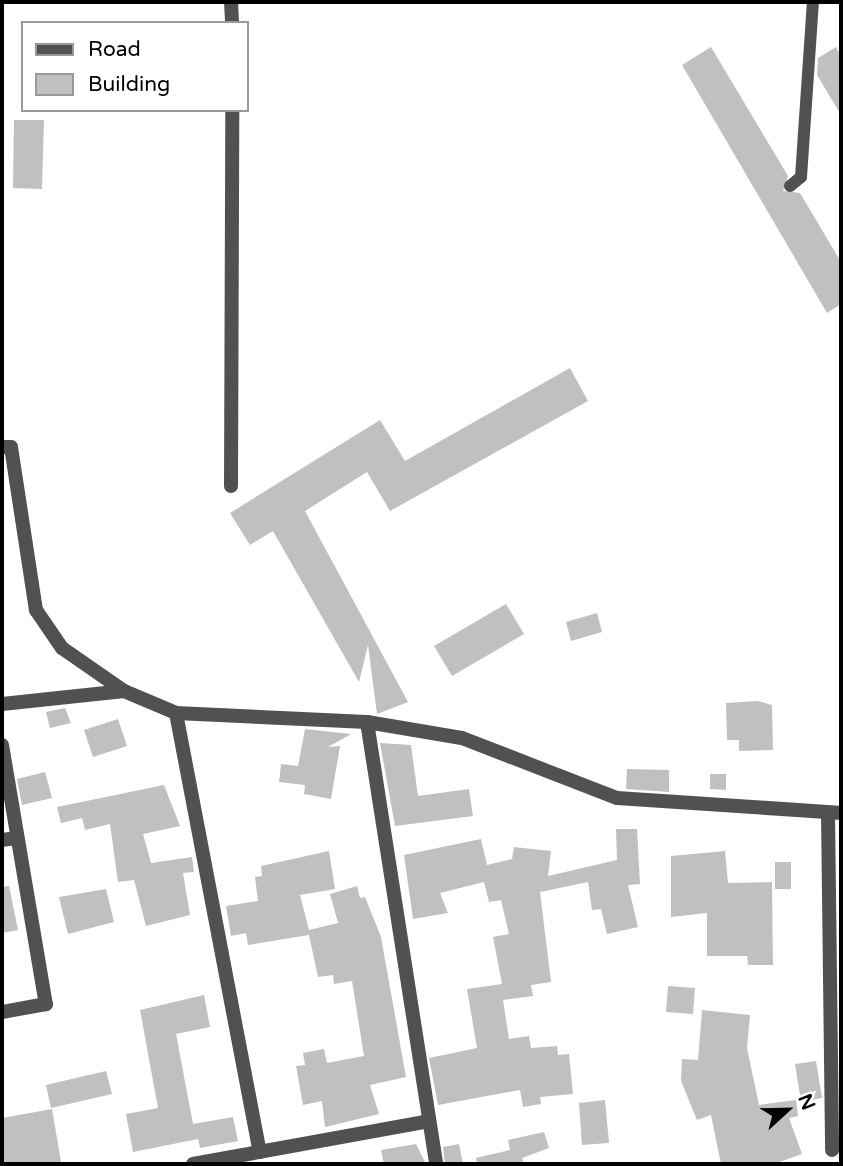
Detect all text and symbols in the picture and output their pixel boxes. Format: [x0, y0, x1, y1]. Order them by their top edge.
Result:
legend [21, 21, 248, 112]
text: Road [88, 37, 141, 62]
text: Building [88, 72, 170, 97]
north arrow [752, 1075, 822, 1145]
text: N [793, 1091, 820, 1113]

